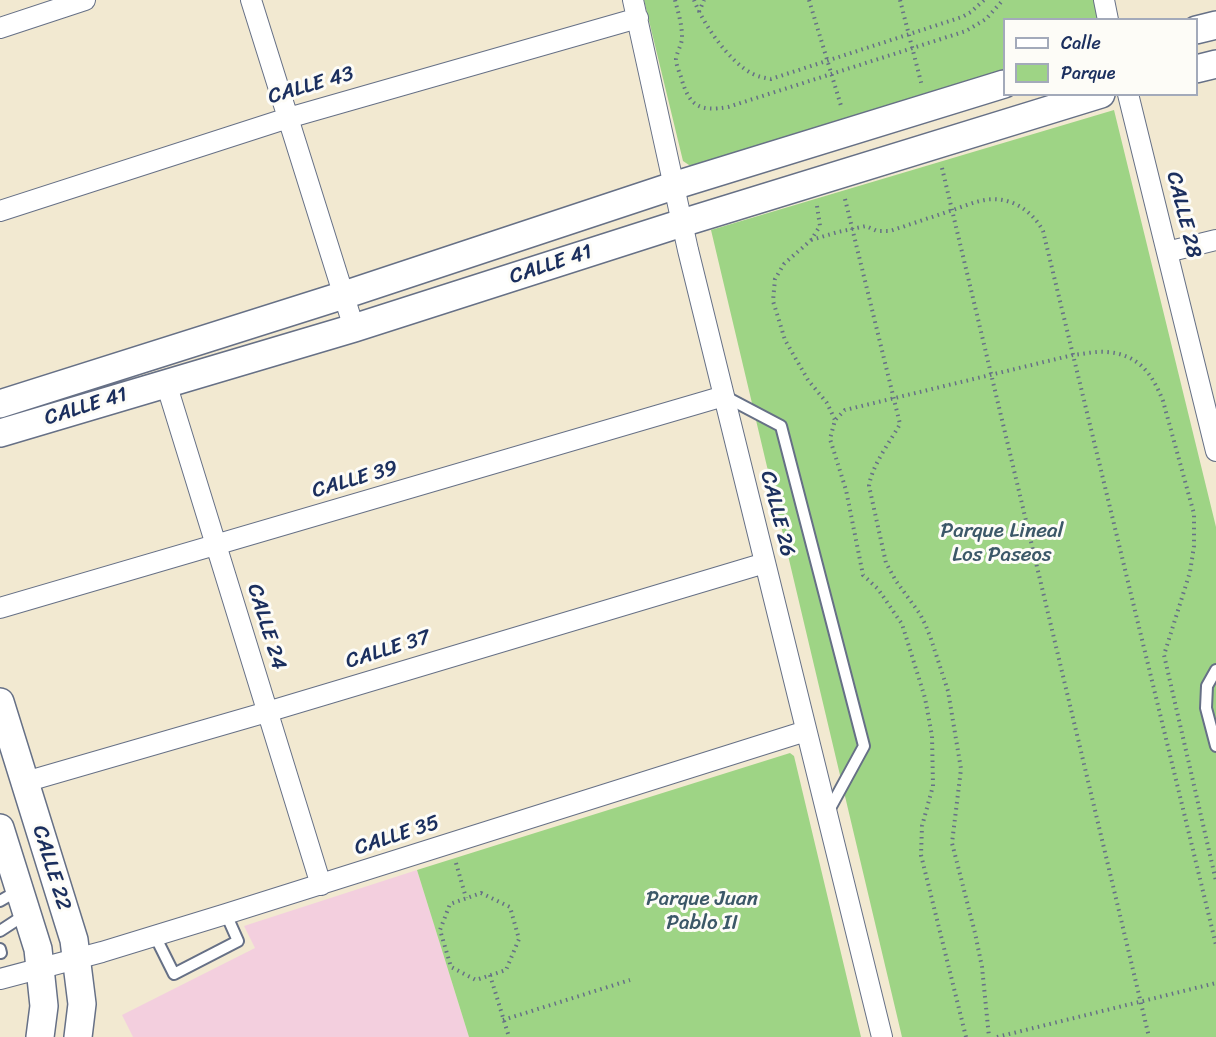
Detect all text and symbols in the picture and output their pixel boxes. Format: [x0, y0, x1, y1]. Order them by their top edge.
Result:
legend [1003, 18, 1198, 96]
text: Calle [1061, 27, 1101, 59]
text: Parque [1061, 57, 1115, 89]
street label: CALLE 43 [265, 62, 357, 110]
street label: CALLE 28 [1160, 169, 1206, 261]
street label: CALLE 41 [506, 240, 596, 290]
street label: CALLE 41 [41, 382, 131, 432]
street label: CALLE 39 [309, 456, 401, 504]
street label: CALLE 26 [754, 469, 800, 559]
park label: Parque Lineal Los Paseos [940, 519, 1064, 569]
street label: CALLE 24 [241, 581, 291, 673]
street label: CALLE 37 [343, 625, 433, 675]
street label: CALLE 35 [351, 810, 443, 862]
street label: CALLE 22 [26, 822, 76, 914]
park label: Parque Juan Pablo II [646, 887, 758, 937]

